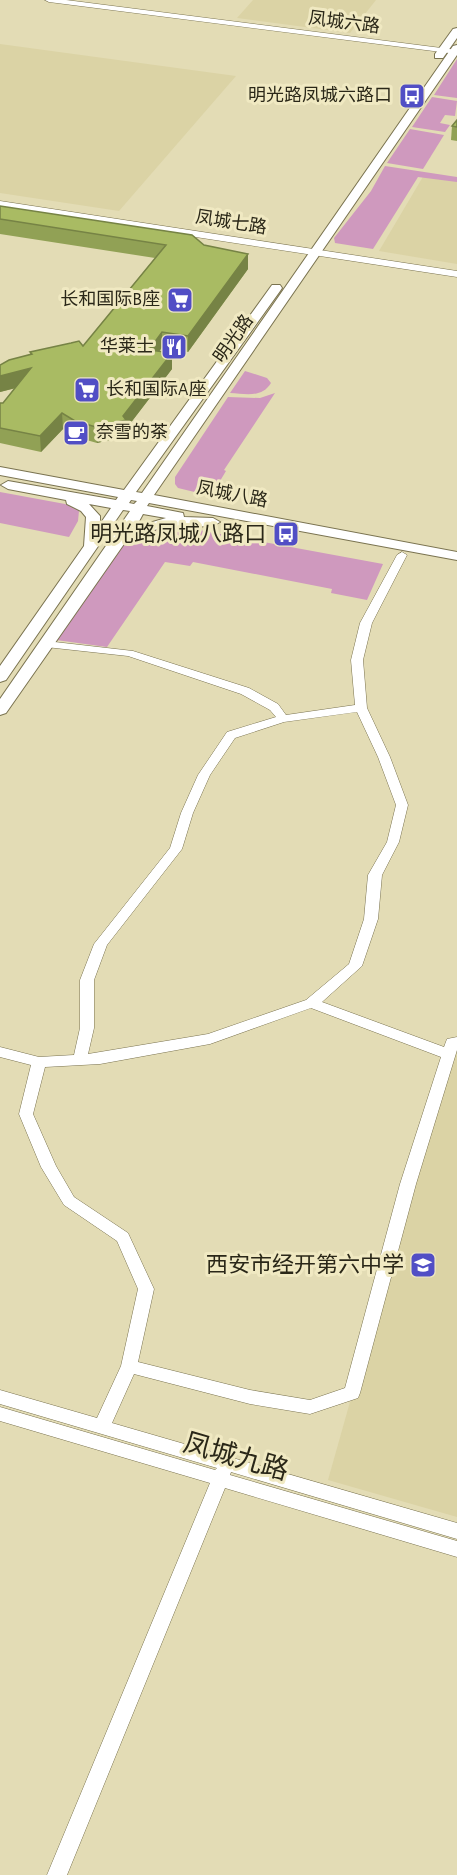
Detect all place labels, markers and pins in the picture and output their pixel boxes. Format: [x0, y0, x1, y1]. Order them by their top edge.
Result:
bus stop icon: 明光路凤城六路口 [397, 81, 427, 111]
place label: 明光路凤城六路口 [248, 85, 392, 105]
supermarket icon: 长和国际B座 [165, 285, 195, 315]
place label: 长和国际B座 [60, 289, 160, 309]
restaurant icon: 华莱士 [159, 332, 189, 362]
place label: 华莱士 [100, 336, 154, 356]
supermarket icon: 长和国际A座 [72, 375, 102, 405]
place label: 长和国际A座 [106, 379, 206, 399]
cafe icon: 奈雪的茶 [61, 418, 91, 448]
place label: 奈雪的茶 [96, 422, 168, 442]
bus stop icon: 明光路凤城八路口 [271, 519, 301, 549]
place label: 明光路凤城八路口 [90, 522, 266, 545]
school or university icon: 西安市经开第六中学 [408, 1250, 438, 1280]
place label: 西安市经开第六中学 [206, 1253, 404, 1276]

